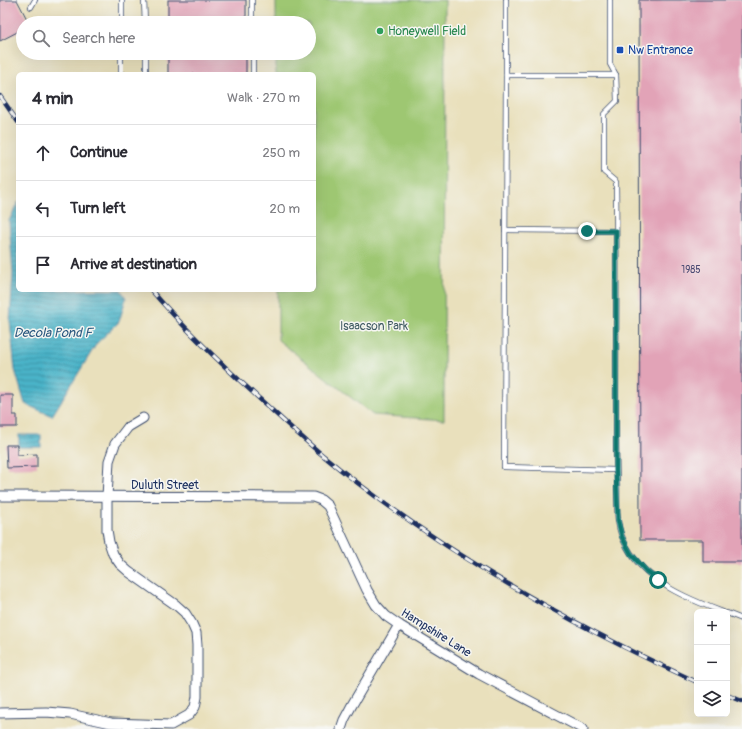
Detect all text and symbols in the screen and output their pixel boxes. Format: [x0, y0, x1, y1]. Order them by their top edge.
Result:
search box [16, 16, 316, 60]
place label: Honeywell Field [388, 24, 466, 39]
marker: Honeywell Field [375, 26, 385, 36]
icon: search [30, 27, 52, 49]
text: Search here [62, 29, 135, 48]
place label: Nw Entrance [628, 43, 693, 58]
marker: Nw Entrance [615, 45, 625, 55]
text: 4 min [32, 88, 73, 109]
text: Walk · 270 m [227, 90, 300, 106]
icon: ahead [32, 142, 54, 164]
text: Continue [70, 143, 128, 162]
text: 250 m [262, 145, 300, 161]
icon: left [32, 198, 54, 220]
text: Turn left [70, 199, 126, 218]
text: 20 m [269, 201, 300, 217]
route end [578, 222, 596, 240]
icon: arrive [32, 254, 54, 276]
text: Arrive at destination [70, 255, 197, 274]
house number: 1985 [681, 264, 701, 276]
park label: Isaacson Park [340, 319, 408, 334]
water label: Decola Pond F [14, 325, 94, 341]
street label: Duluth Street [131, 478, 199, 493]
route start [649, 571, 667, 589]
street label: Hampshire Lane [398, 605, 474, 661]
map controls [694, 609, 730, 717]
button: + [694, 609, 730, 645]
button: − [694, 645, 730, 681]
button: layers [694, 681, 730, 717]

